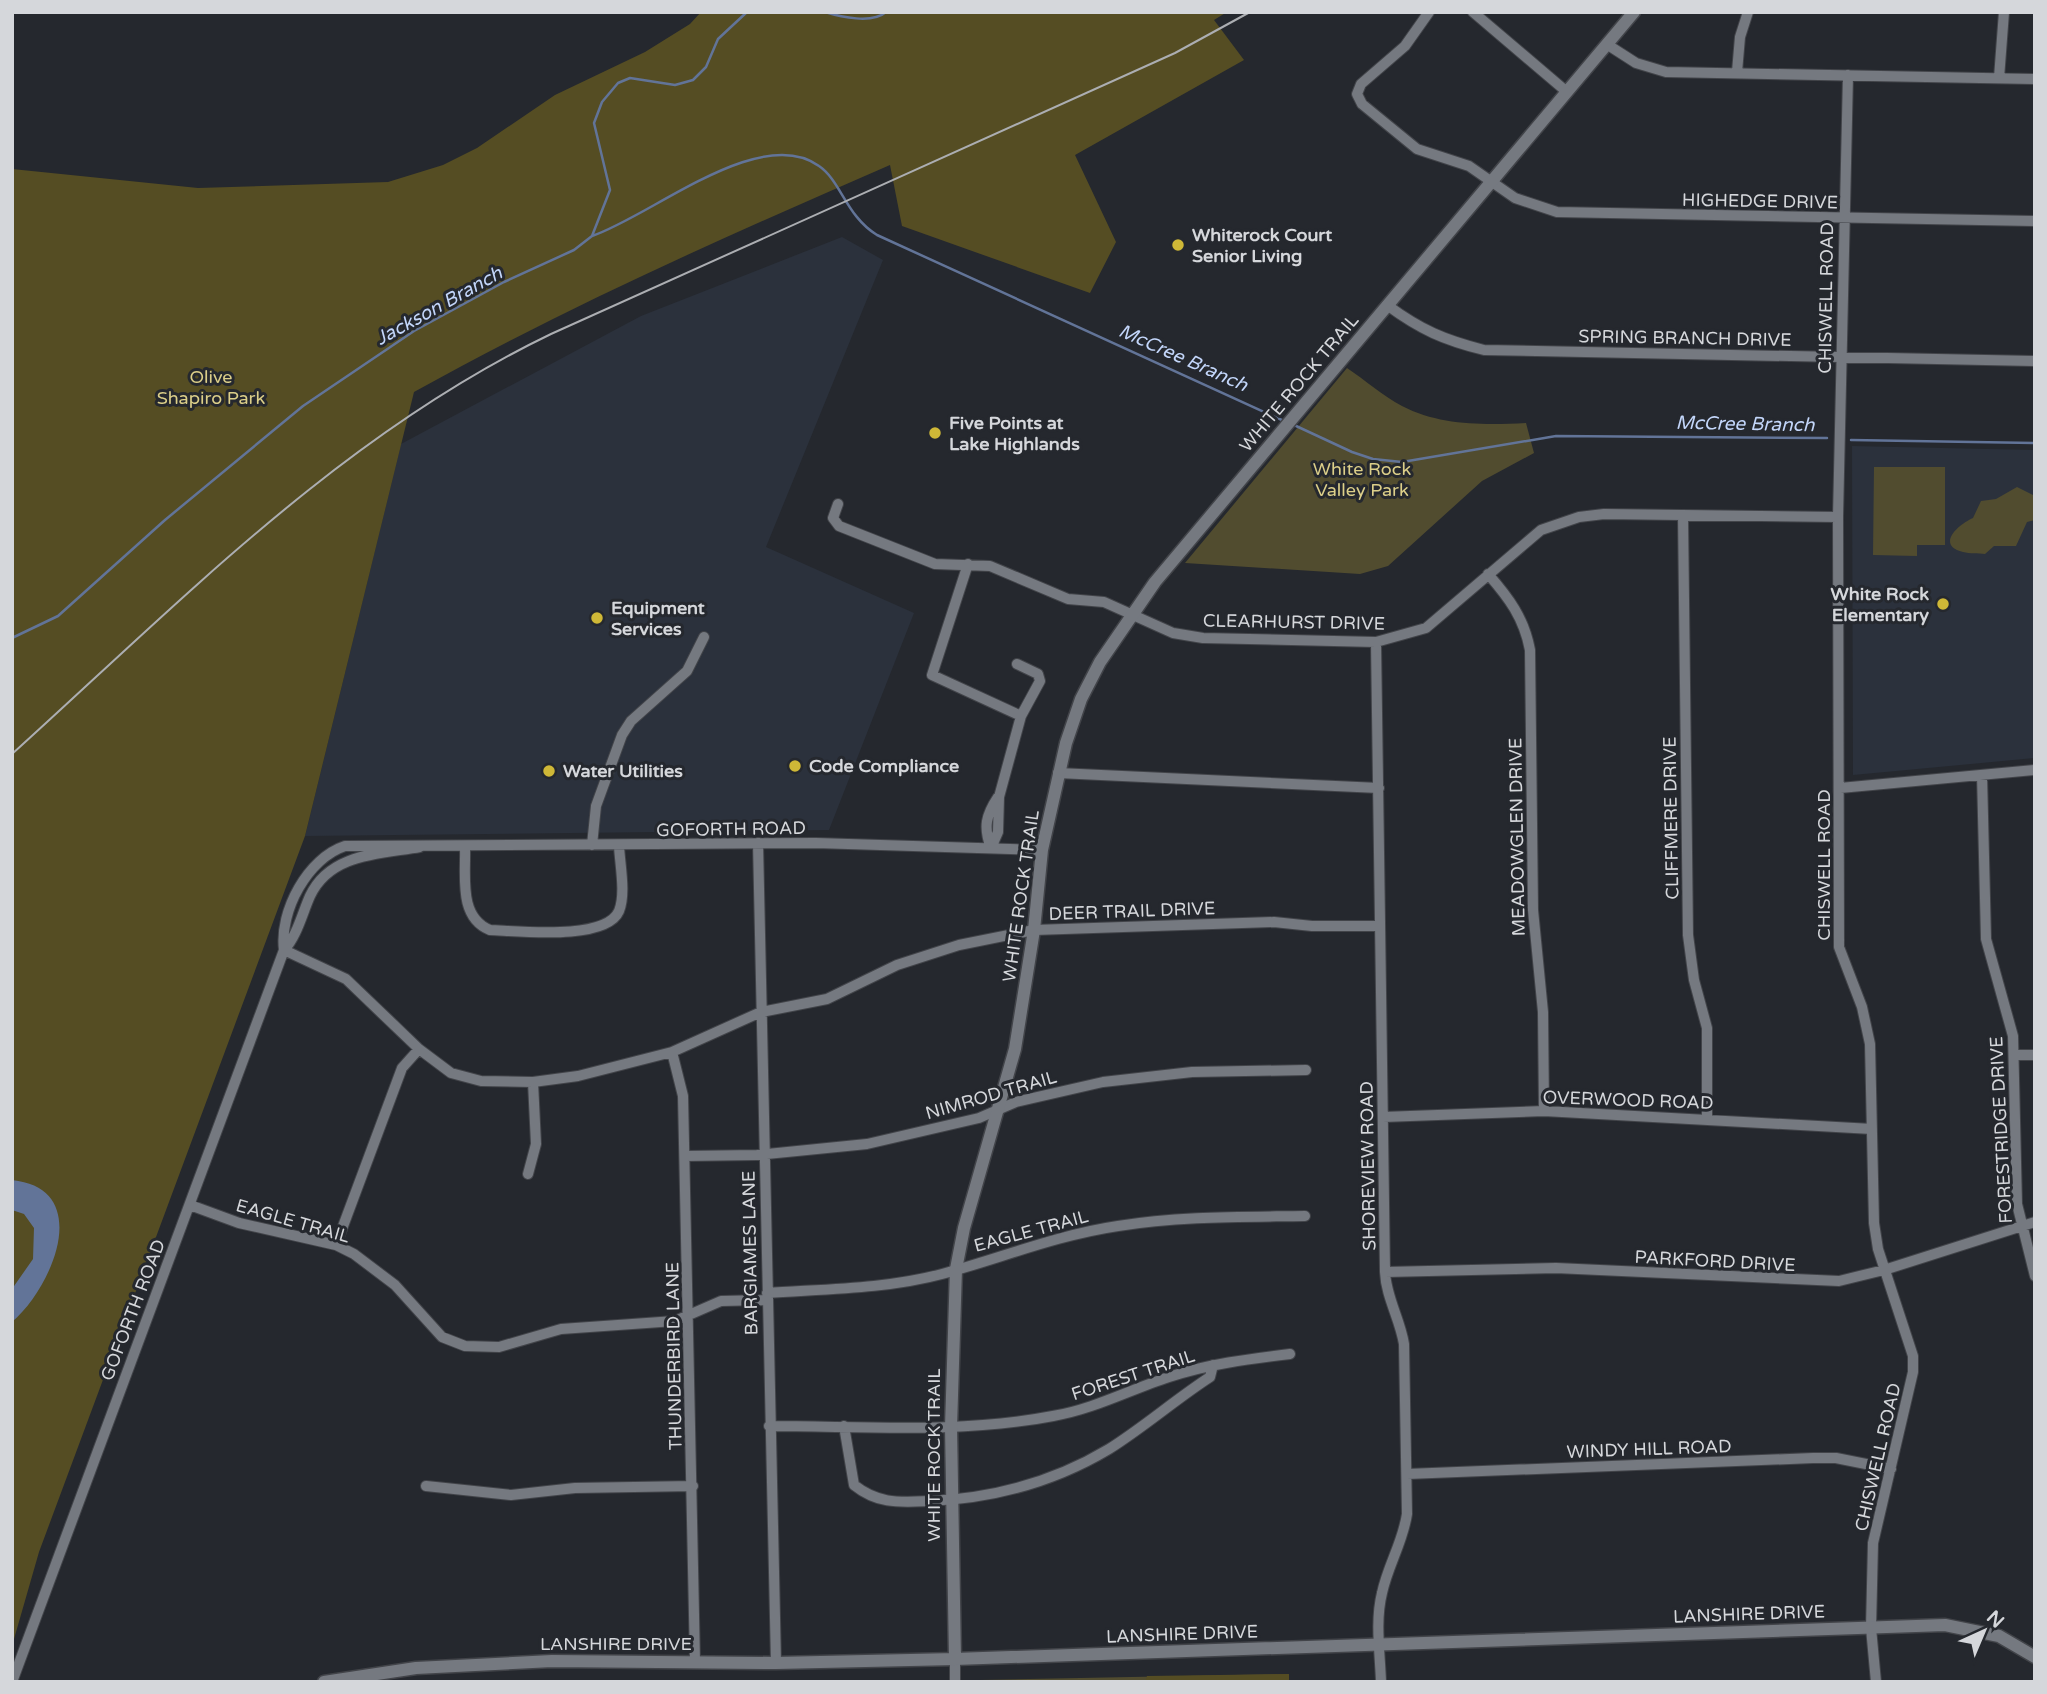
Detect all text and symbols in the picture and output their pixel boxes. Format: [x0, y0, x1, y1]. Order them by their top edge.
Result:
street label: HIGHEDGE DRIVE [1682, 189, 1838, 213]
street label: CHISWELL ROAD [1814, 222, 1838, 374]
place label: Whiterock Court Senior Living [1192, 224, 1332, 267]
marker: Whiterock Court Senior Living [1170, 237, 1186, 253]
water label: Jackson Branch [372, 262, 507, 350]
street label: WHITE ROCK TRAIL [1235, 309, 1364, 457]
water label: McCree Branch [1115, 320, 1251, 396]
street label: SPRING BRANCH DRIVE [1578, 325, 1792, 351]
park label: Olive Shapiro Park [157, 366, 265, 409]
place label: Five Points at Lake Highlands [949, 412, 1080, 455]
water label: McCree Branch [1675, 412, 1815, 436]
marker: Five Points at Lake Highlands [927, 425, 943, 441]
park label: White Rock Valley Park [1313, 458, 1411, 501]
place label: White Rock Elementary [1831, 583, 1929, 626]
marker: White Rock Elementary [1935, 596, 1951, 612]
place label: Equipment Services [611, 597, 705, 640]
street label: CLEARHURST DRIVE [1203, 609, 1385, 635]
marker: Equipment Services [589, 610, 605, 626]
street label: CLIFFMERE DRIVE [1659, 736, 1683, 900]
street label: MEADOWGLEN DRIVE [1504, 737, 1530, 937]
place label: Code Compliance [809, 755, 959, 777]
marker: Code Compliance [787, 758, 803, 774]
place label: Water Utilities [563, 760, 683, 782]
marker: Water Utilities [541, 763, 557, 779]
street label: CHISWELL ROAD [1813, 789, 1835, 941]
street label: WHITE ROCK TRAIL [998, 808, 1044, 983]
street label: GOFORTH ROAD [656, 817, 806, 841]
street label: DEER TRAIL DRIVE [1048, 897, 1216, 925]
street label: FORESTRIDGE DRIVE [1985, 1036, 2017, 1224]
street label: NIMROD TRAIL [923, 1066, 1060, 1124]
street label: SHOREVIEW ROAD [1356, 1081, 1380, 1251]
street label: OVERWOOD ROAD [1542, 1086, 1714, 1114]
street label: BARGIAMES LANE [738, 1170, 762, 1336]
street label: EAGLE TRAIL [233, 1194, 353, 1248]
street label: EAGLE TRAIL [971, 1205, 1091, 1257]
street label: GOFORTH ROAD [96, 1236, 170, 1384]
street label: PARKFORD DRIVE [1634, 1246, 1796, 1276]
street label: THUNDERBIRD LANE [661, 1262, 687, 1450]
street label: FOREST TRAIL [1069, 1345, 1198, 1405]
street label: WHITE ROCK TRAIL [923, 1368, 945, 1542]
street label: CHISWELL ROAD [1850, 1381, 1906, 1533]
street label: WINDY HILL ROAD [1566, 1435, 1732, 1463]
north arrow [1949, 1596, 2019, 1666]
street label: LANSHIRE DRIVE [1673, 1600, 1825, 1628]
text: N [1982, 1606, 2008, 1633]
street label: LANSHIRE DRIVE [1106, 1620, 1258, 1648]
street label: LANSHIRE DRIVE [540, 1633, 692, 1655]

